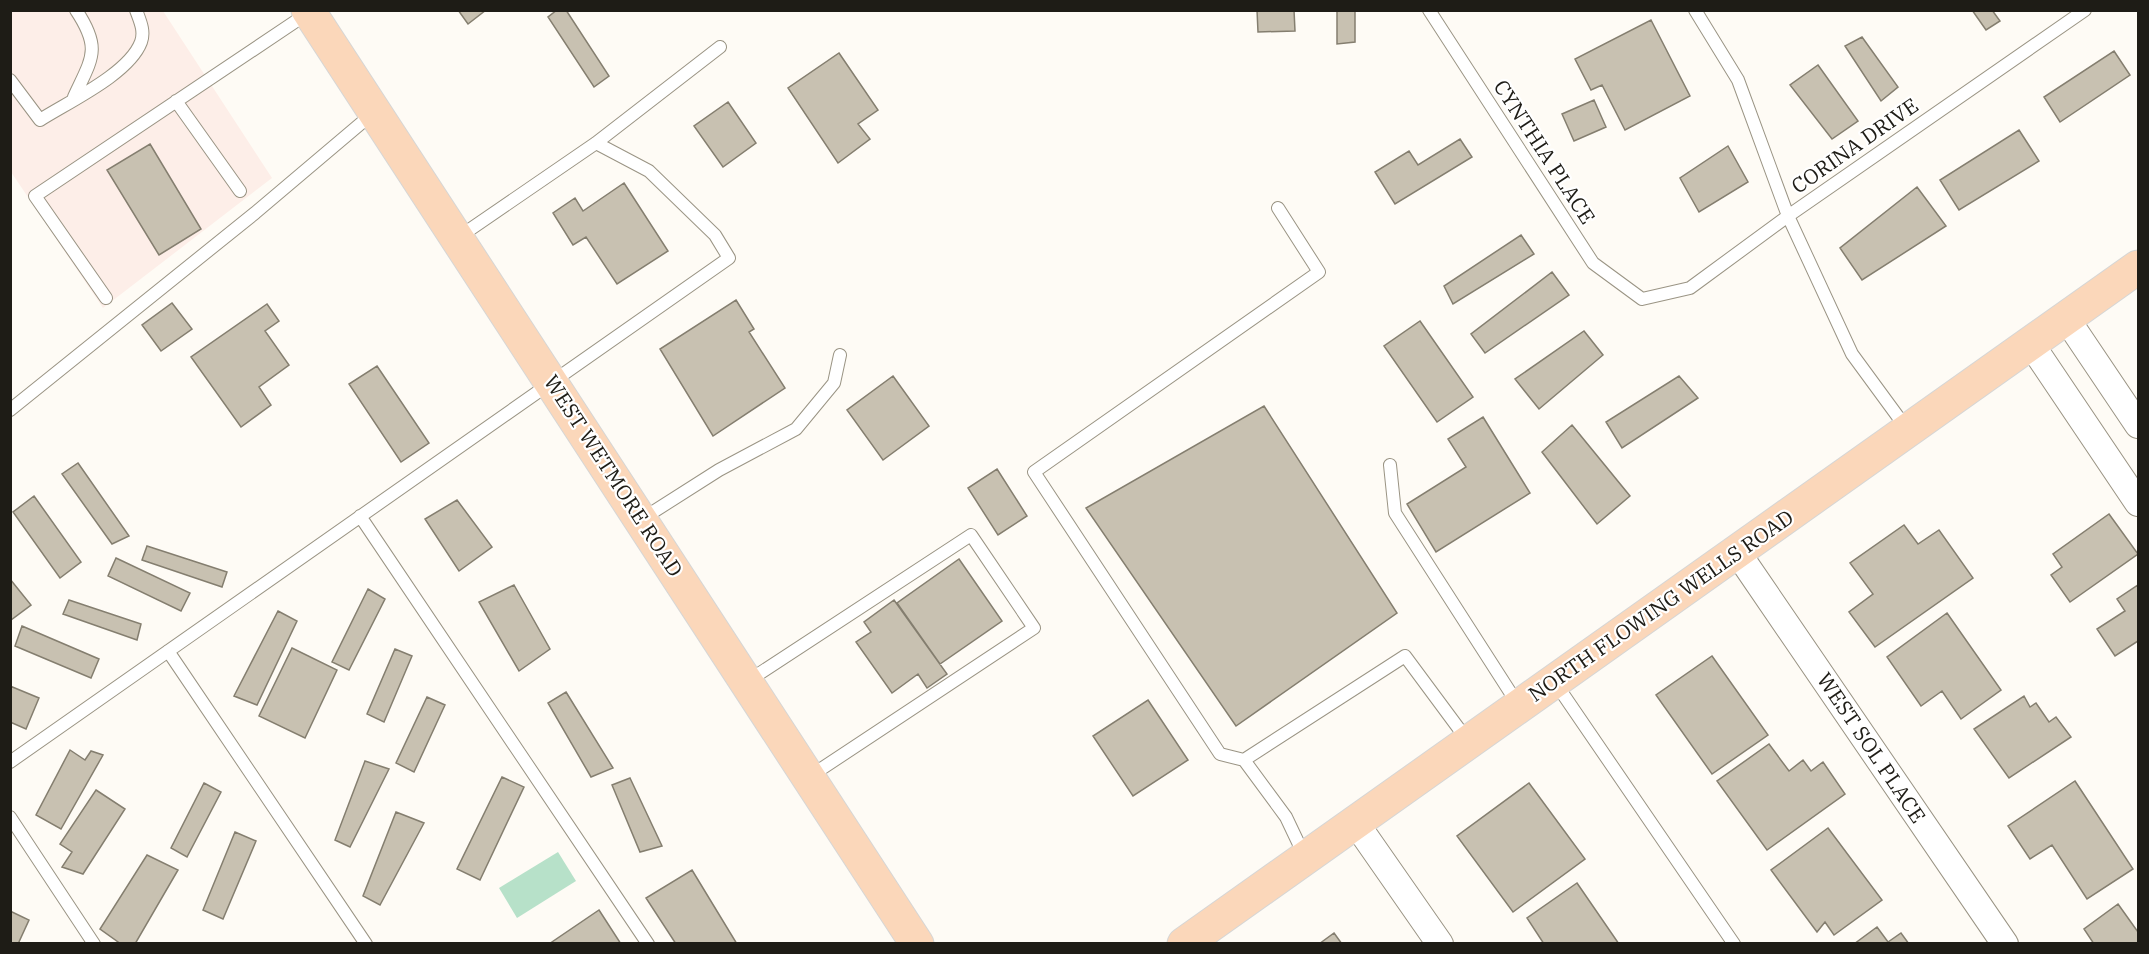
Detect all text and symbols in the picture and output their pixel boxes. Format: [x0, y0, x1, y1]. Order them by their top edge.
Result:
street label: CYNTHIA PLACE [1488, 74, 1602, 229]
street label: CORINA DRIVE [1785, 91, 1923, 199]
street label: WEST WETMORE ROAD [538, 369, 690, 582]
street label: NORTH FLOWING WELLS ROAD [1522, 503, 1799, 708]
street label: WEST SOL PLACE [1811, 667, 1933, 828]

